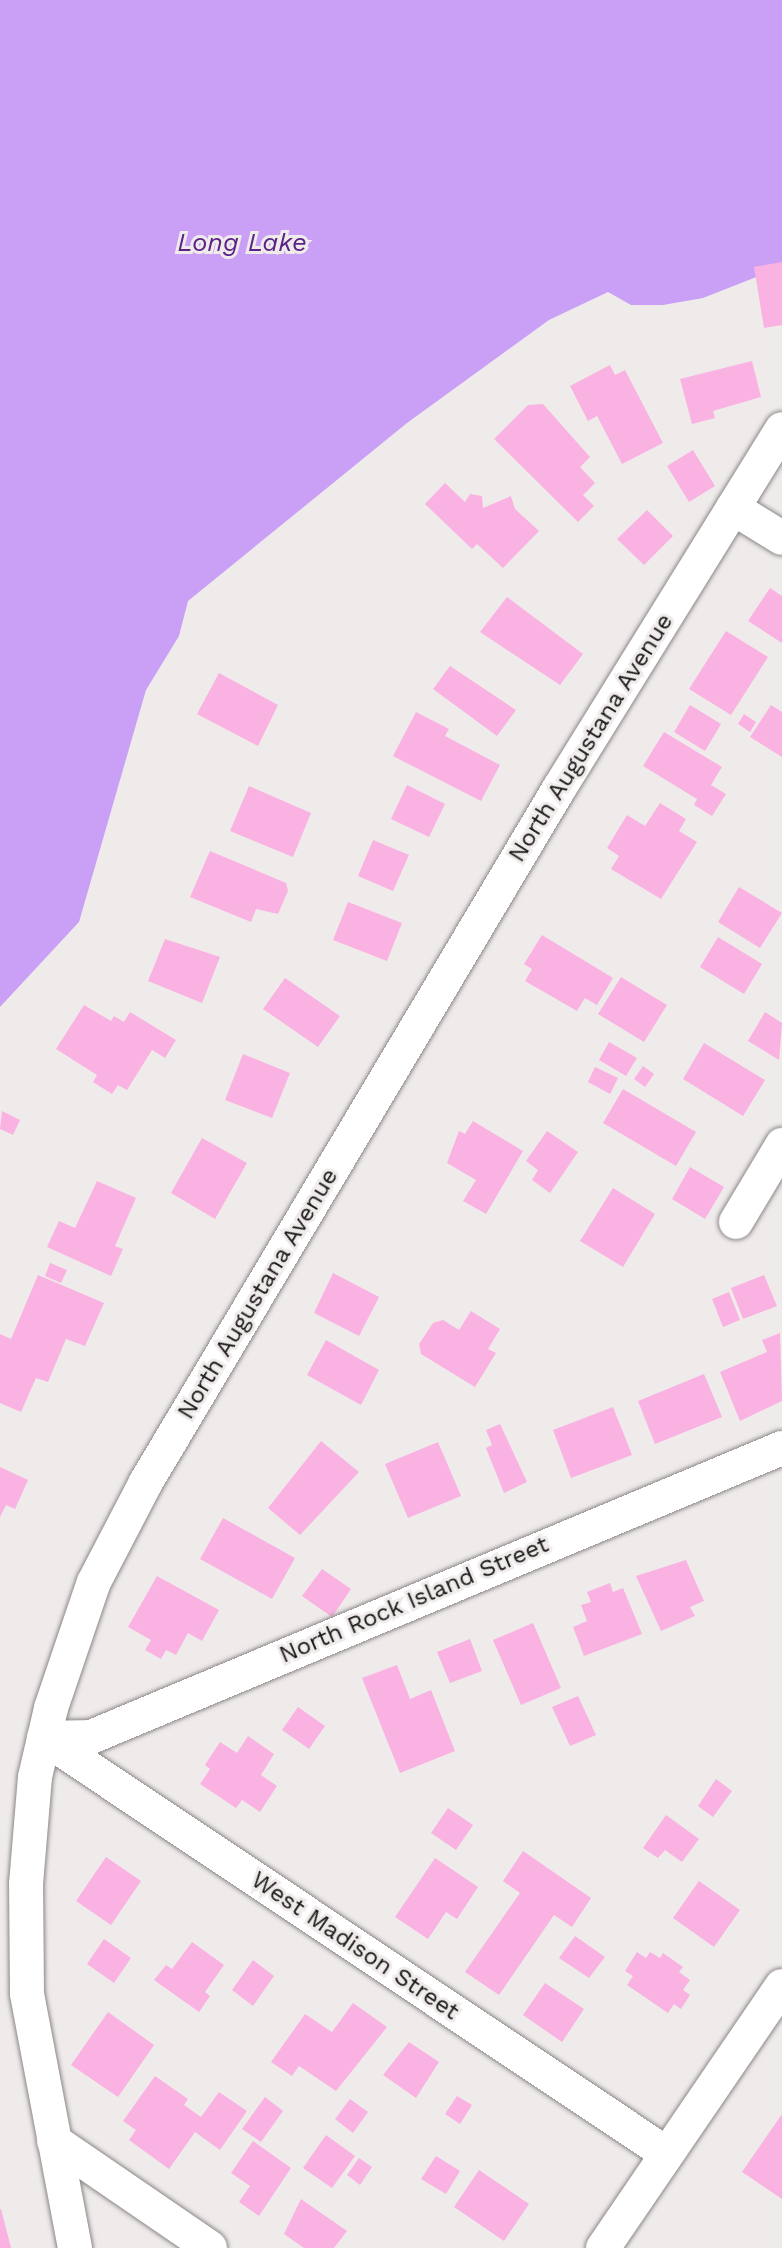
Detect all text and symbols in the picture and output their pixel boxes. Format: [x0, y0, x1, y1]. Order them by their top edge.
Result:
water label: Long Lake [177, 227, 307, 259]
street label: North Augustana Avenue [502, 607, 680, 869]
street label: North Augustana Avenue [171, 1162, 345, 1426]
street label: North Rock Island Street [275, 1530, 553, 1670]
street label: West Madison Street [246, 1866, 464, 2026]

